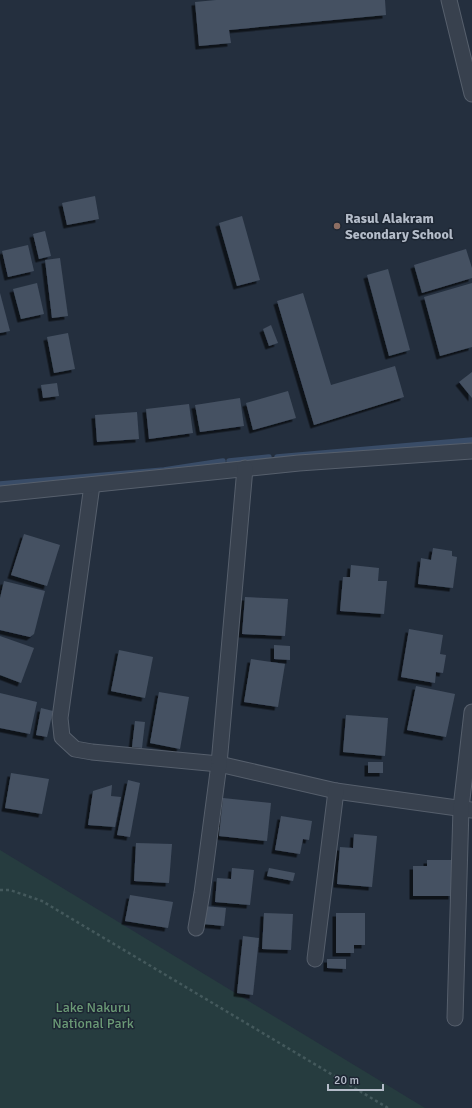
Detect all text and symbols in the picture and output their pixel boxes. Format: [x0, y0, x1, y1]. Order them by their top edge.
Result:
place label: Rasul Alakram Secondary School [345, 210, 454, 243]
marker: Rasul Alakram Secondary School [332, 221, 342, 231]
park label: Lake Nakuru National Park [52, 999, 134, 1032]
scale bar [328, 1066, 383, 1092]
text: 20 m [334, 1073, 359, 1088]

